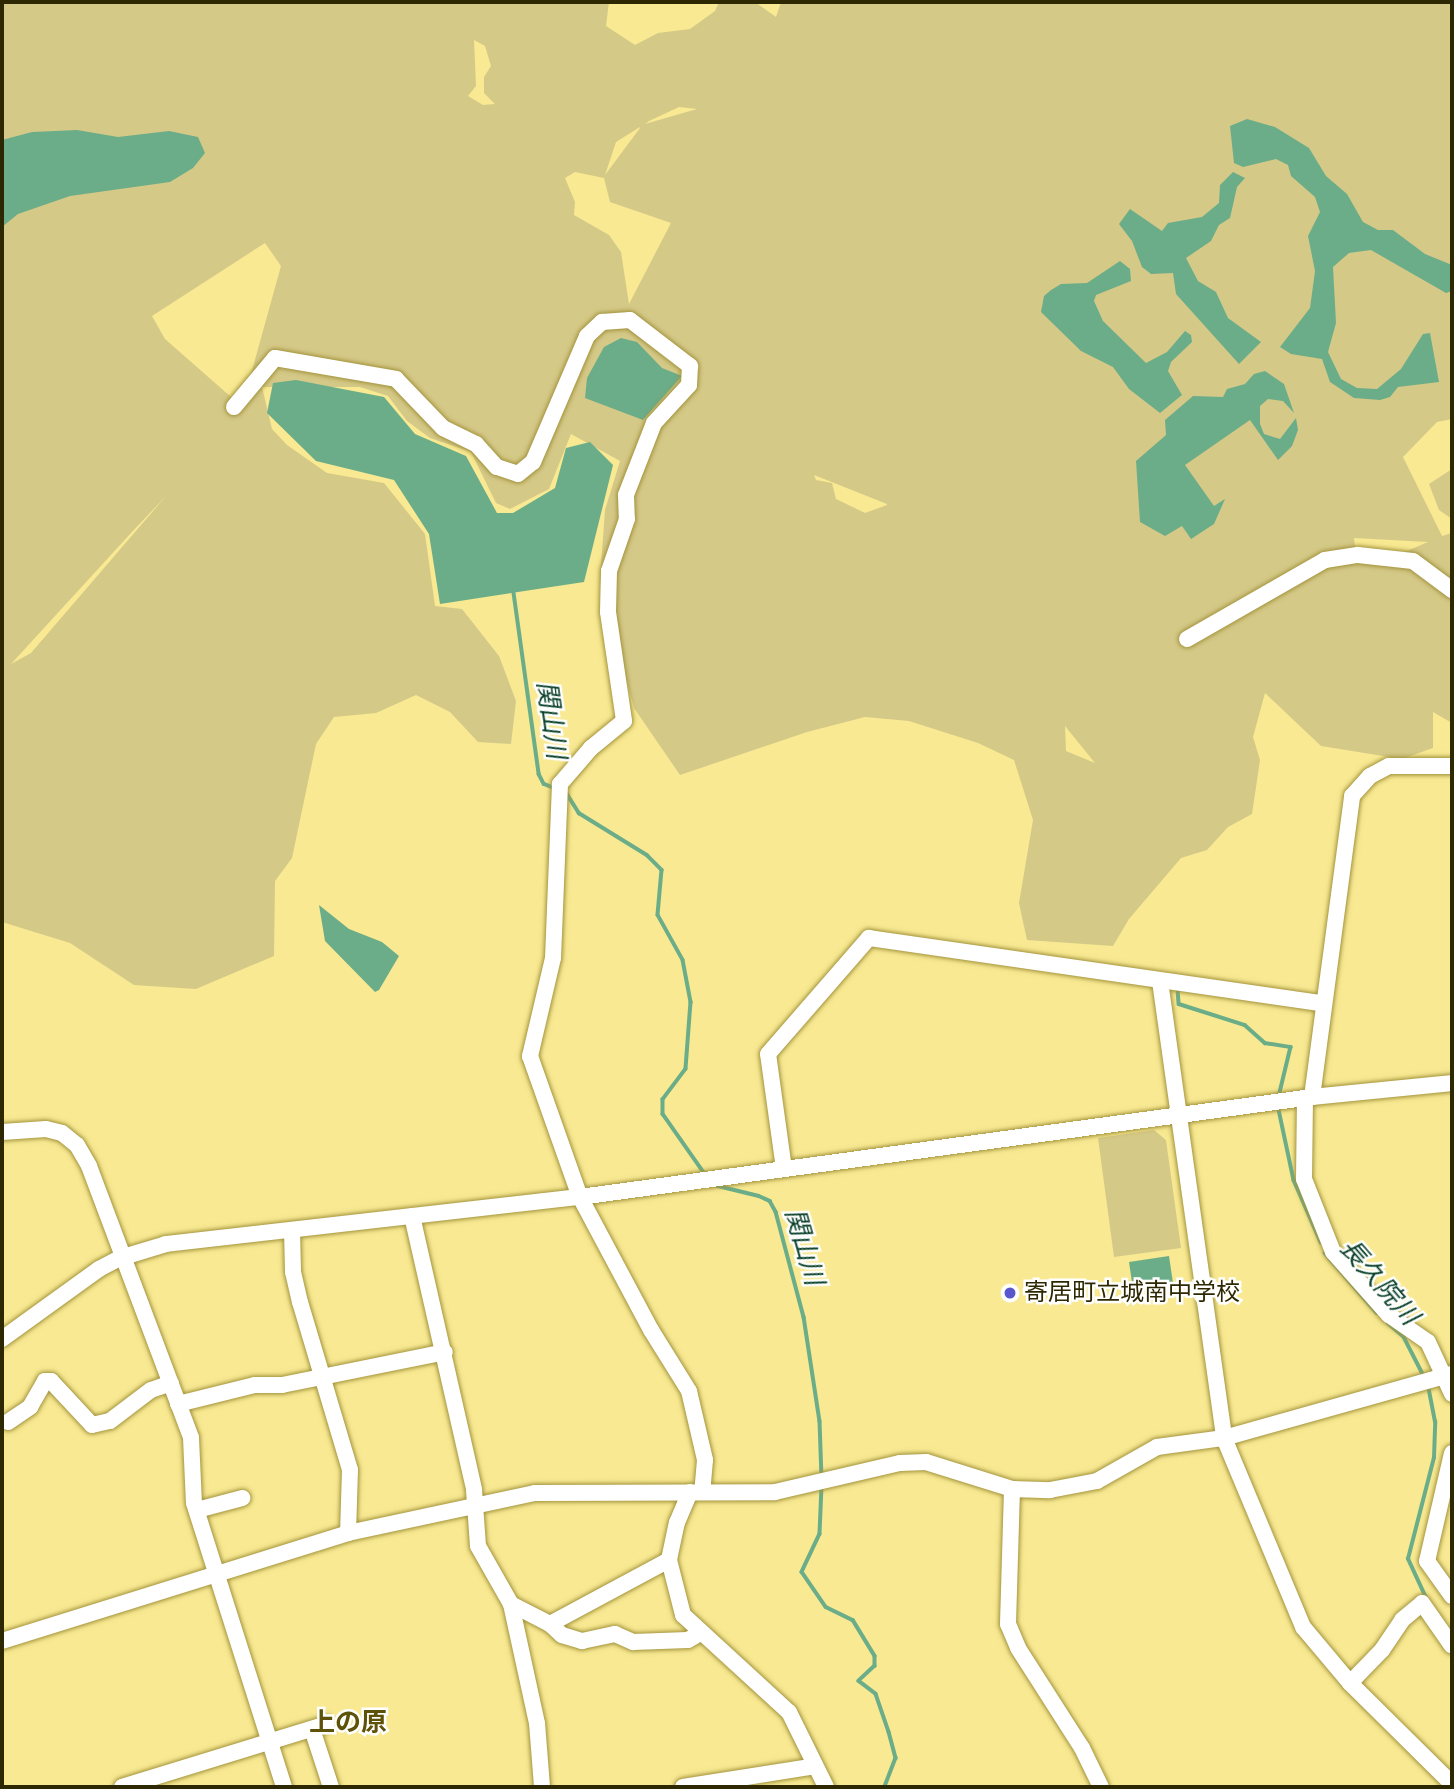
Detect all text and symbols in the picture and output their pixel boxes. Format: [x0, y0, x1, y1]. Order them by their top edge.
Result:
water label: 関山川 [530, 679, 572, 761]
water label: 関山川 [778, 1205, 830, 1289]
water label: 長久院川 [1333, 1233, 1425, 1331]
place label: 寄居町立城南中学校 [1024, 1279, 1240, 1307]
marker: 寄居町立城南中学校 [1002, 1285, 1018, 1301]
district label: 上の原 [309, 1707, 387, 1739]

